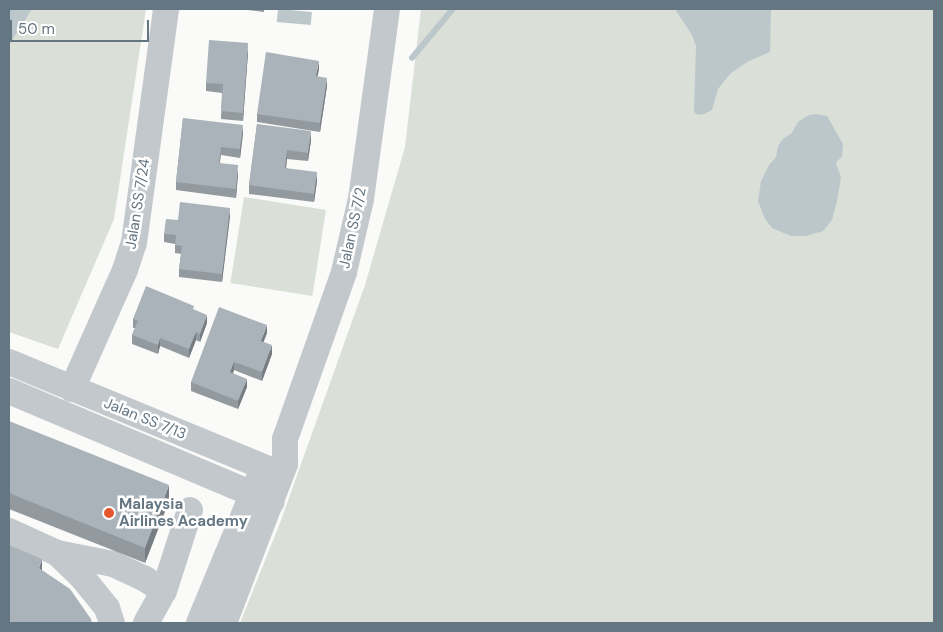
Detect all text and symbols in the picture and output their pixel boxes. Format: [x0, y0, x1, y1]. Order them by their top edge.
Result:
scale bar [12, 10, 151, 42]
text: 50 m [18, 19, 55, 39]
street label: Jalan SS 7/24 [122, 158, 154, 250]
street label: Jalan SS 7/2 [336, 186, 370, 270]
street label: Jalan SS 7/13 [101, 394, 189, 444]
place label: Malaysia Airlines Academy [119, 495, 248, 530]
marker: Malaysia Airlines Academy [103, 507, 115, 519]

